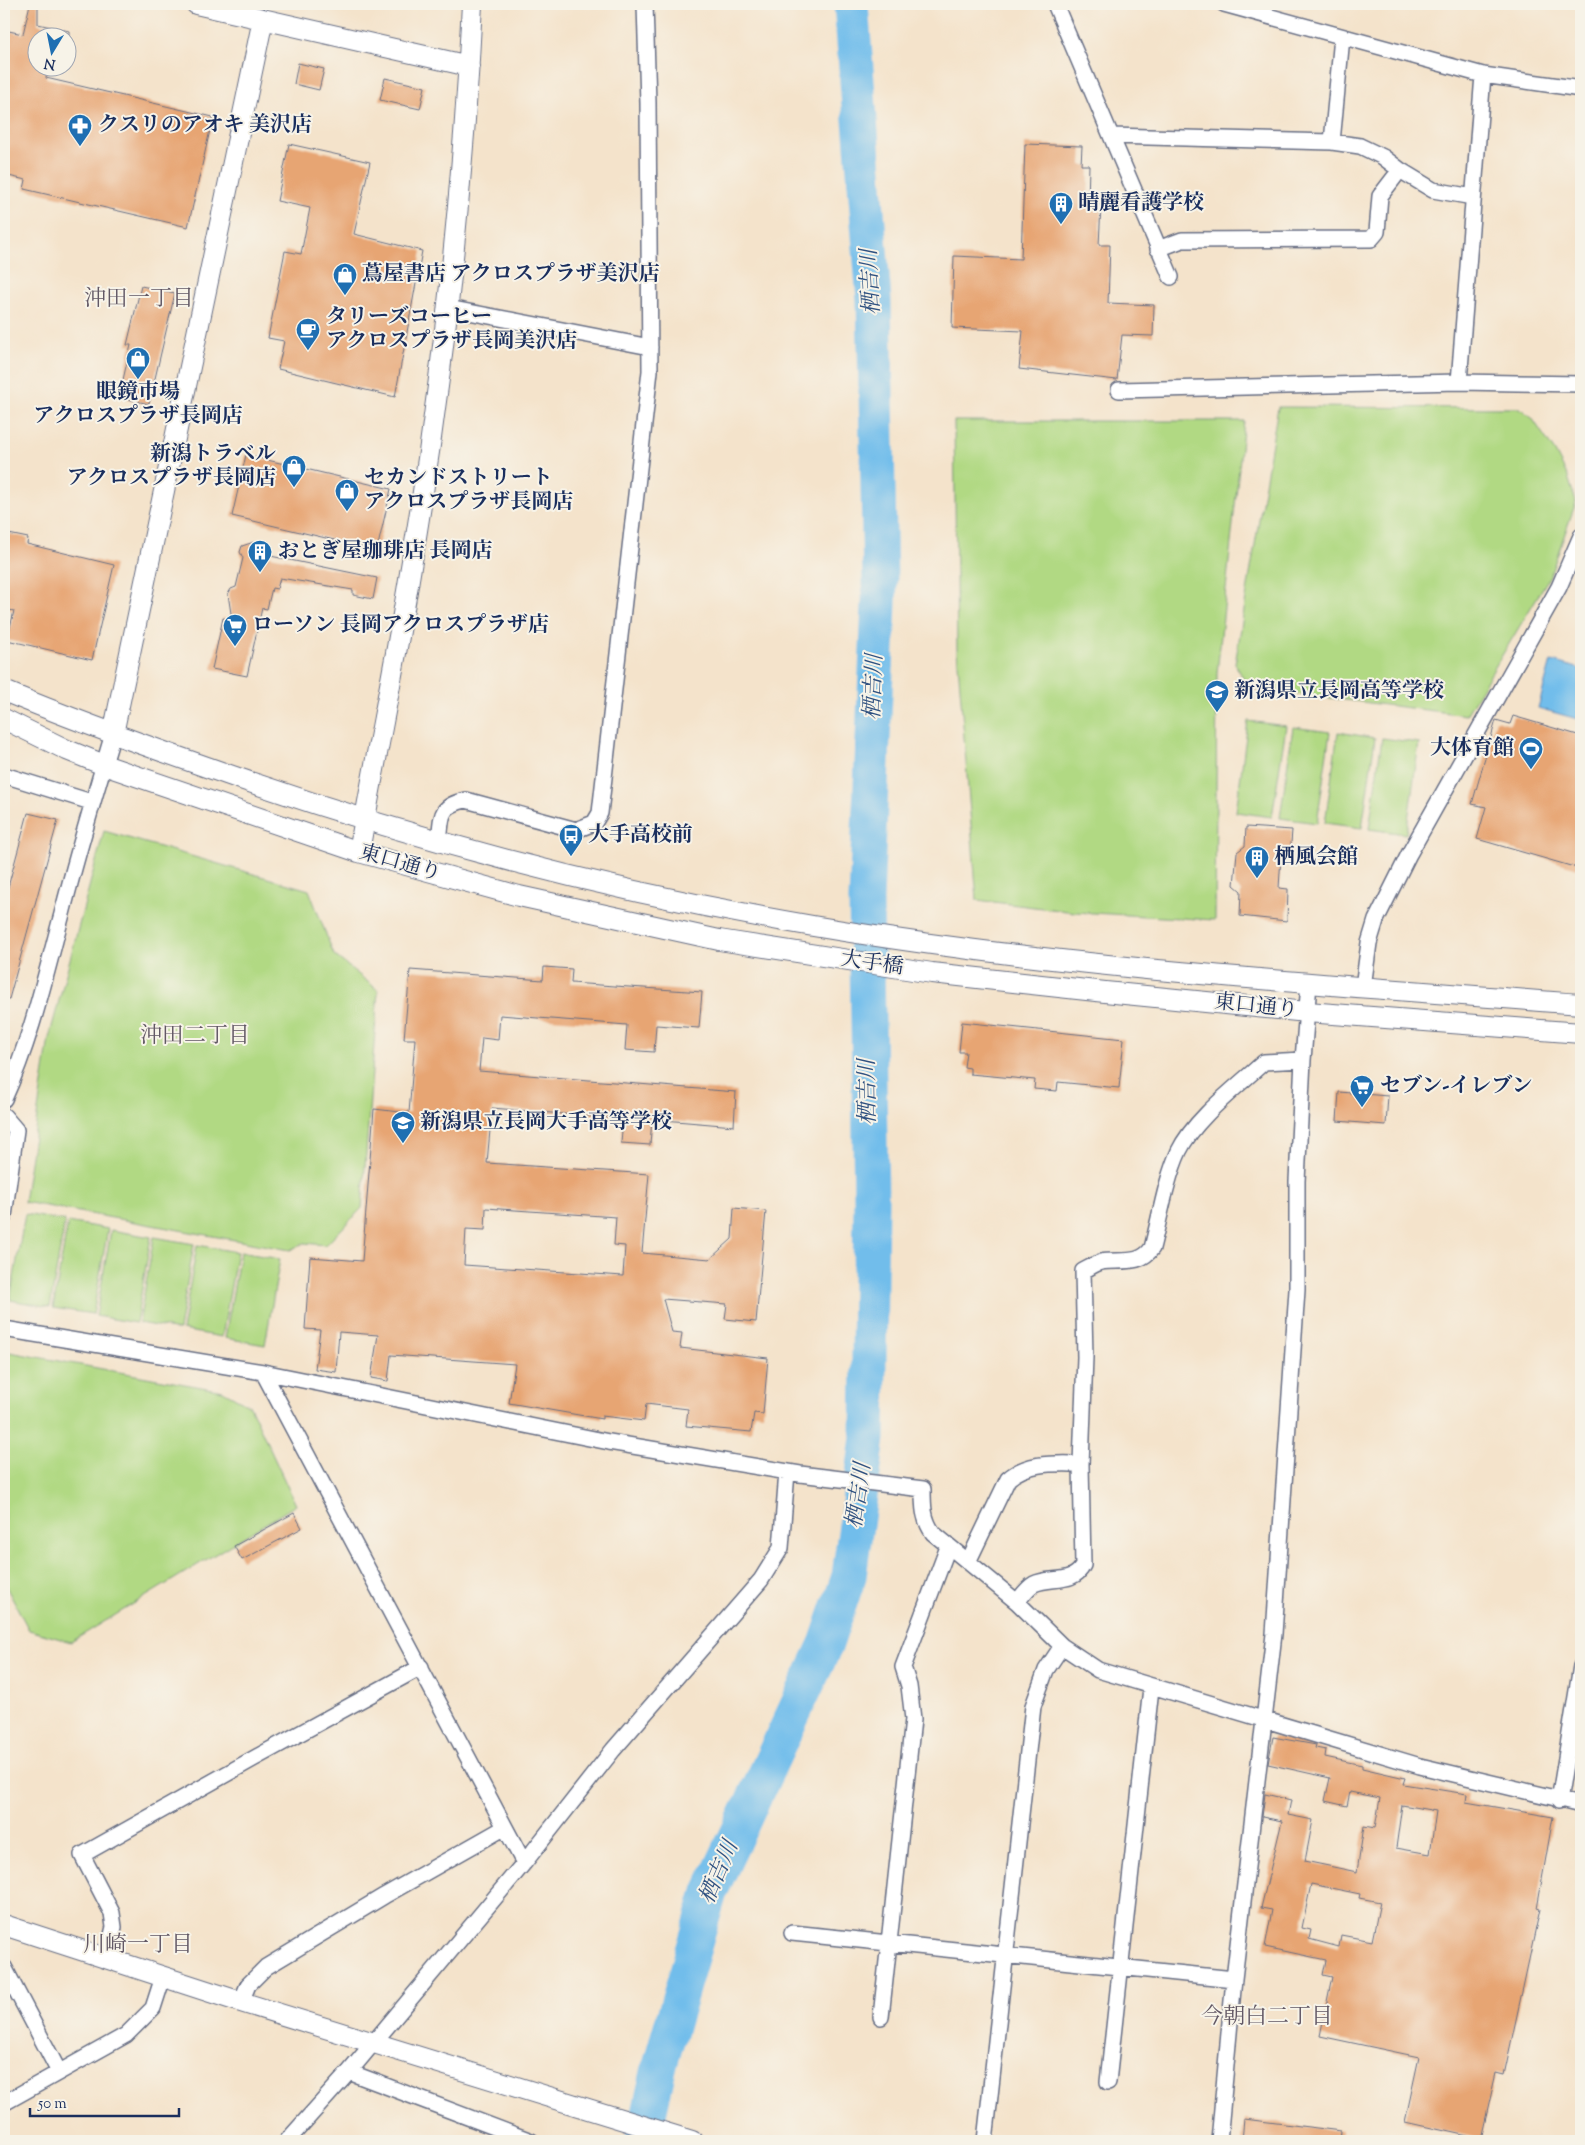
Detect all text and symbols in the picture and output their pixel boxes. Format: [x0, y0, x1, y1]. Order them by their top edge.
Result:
north arrow [28, 28, 78, 78]
text: N [43, 52, 57, 74]
place label: クスリのアオキ 美沢店 [98, 111, 312, 141]
pharmacy icon: クスリのアオキ 美沢店 [67, 113, 93, 147]
place label: 晴麗看護学校 [1078, 189, 1204, 219]
building icon: 晴麗看護学校 [1048, 191, 1074, 225]
water label: 栖吉川 [854, 246, 890, 316]
place label: 蔦屋書店 アクロスプラザ美沢店 [362, 260, 660, 290]
shop icon: 蔦屋書店 アクロスプラザ美沢店 [332, 262, 358, 296]
district label: 沖田一丁目 [84, 284, 194, 316]
place label: タリーズコーヒー アクロスプラザ長岡美沢店 [326, 303, 577, 357]
cafe icon: タリーズコーヒー アクロスプラザ長岡美沢店 [295, 317, 321, 351]
shop icon: 眼鏡市場 アクロスプラザ長岡店 [125, 346, 151, 380]
place label: 眼鏡市場 アクロスプラザ長岡店 [33, 378, 243, 432]
place label: 新潟トラベル アクロスプラザ長岡店 [67, 440, 276, 494]
shop icon: 新潟トラベル アクロスプラザ長岡店 [281, 454, 307, 488]
place label: セカンドストリート アクロスプラザ長岡店 [364, 464, 573, 518]
shop icon: セカンドストリート アクロスプラザ長岡店 [334, 478, 360, 512]
place label: おとぎ屋珈琲店 長岡店 [278, 537, 492, 567]
building icon: おとぎ屋珈琲店 長岡店 [247, 539, 273, 573]
place label: ローソン 長岡アクロスプラザ店 [252, 611, 549, 641]
supermarket icon: ローソン 長岡アクロスプラザ店 [222, 613, 248, 647]
water label: 栖吉川 [858, 651, 892, 721]
place label: 新潟県立長岡高等学校 [1234, 677, 1444, 707]
school or university icon: 新潟県立長岡高等学校 [1204, 679, 1230, 713]
place label: 大体育館 [1430, 734, 1514, 764]
sports icon: 大体育館 [1518, 736, 1544, 770]
place label: 大手高校前 [588, 821, 693, 851]
bus stop icon: 大手高校前 [558, 823, 584, 857]
street label: 東口通り [355, 838, 445, 890]
place label: 栖風会館 [1274, 843, 1358, 873]
building icon: 栖風会館 [1244, 845, 1270, 879]
street label: 大手橋 [839, 945, 905, 983]
street label: 東口通り [1213, 988, 1299, 1026]
district label: 沖田二丁目 [140, 1021, 250, 1053]
water label: 栖吉川 [852, 1057, 886, 1125]
place label: セブン-イレブン [1380, 1072, 1532, 1102]
supermarket icon: セブン-イレブン [1349, 1074, 1375, 1108]
place label: 新潟県立長岡大手高等学校 [420, 1108, 672, 1138]
school or university icon: 新潟県立長岡大手高等学校 [390, 1110, 416, 1144]
water label: 栖吉川 [840, 1459, 881, 1531]
water label: 栖吉川 [692, 1835, 748, 1910]
district label: 川崎一丁目 [83, 1930, 193, 1962]
district label: 今朝白二丁目 [1201, 2002, 1333, 2034]
scale bar [30, 2085, 179, 2117]
text: 50 m [37, 2094, 67, 2115]

